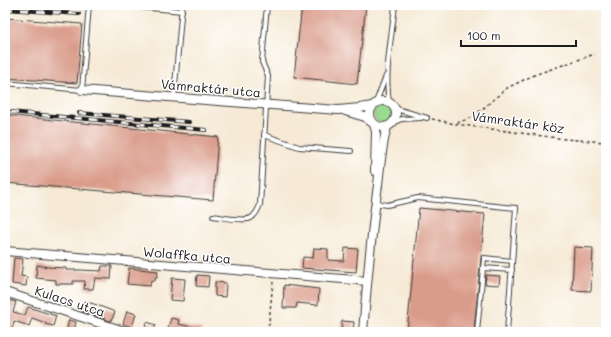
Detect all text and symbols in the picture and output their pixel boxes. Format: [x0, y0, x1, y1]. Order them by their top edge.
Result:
scale bar [461, 22, 576, 48]
text: 100 m [467, 27, 501, 43]
street label: Vámraktár utca [160, 75, 262, 100]
street label: Vámraktár köz [471, 107, 566, 136]
street label: Wolaffka utca [142, 242, 232, 267]
street label: Kulacs utca [33, 281, 108, 320]

